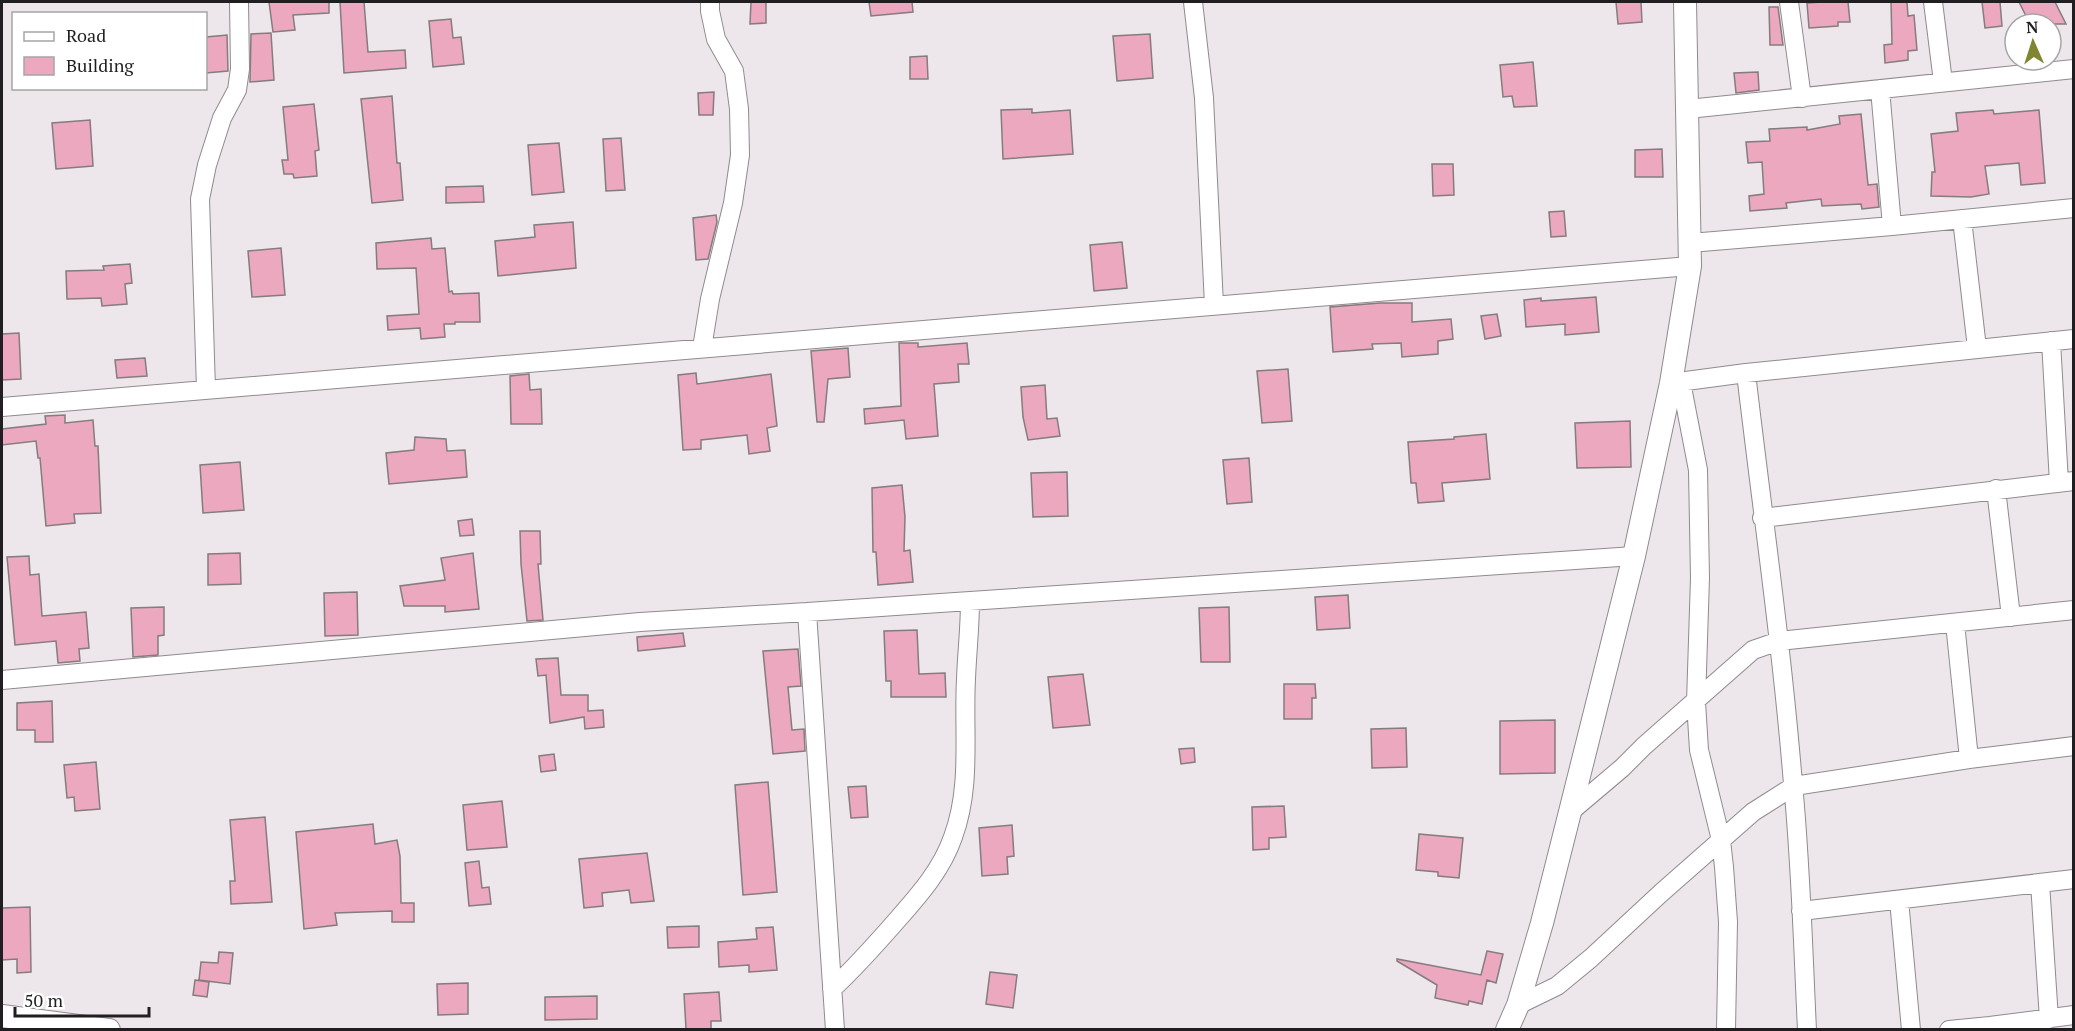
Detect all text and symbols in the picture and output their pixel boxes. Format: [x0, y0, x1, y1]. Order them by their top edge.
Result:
legend [12, 12, 207, 90]
north arrow [2003, 12, 2063, 72]
text: N [2026, 16, 2039, 38]
text: Road [66, 23, 106, 47]
text: Building [66, 53, 134, 77]
scale bar [15, 980, 148, 1018]
text: 50 m [24, 988, 64, 1012]

